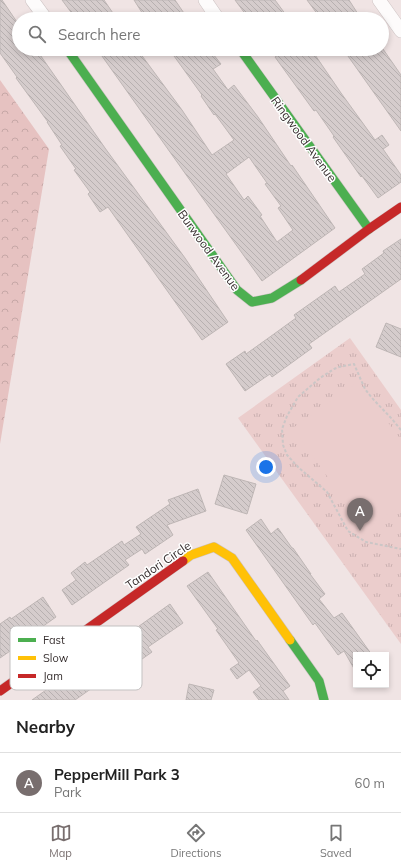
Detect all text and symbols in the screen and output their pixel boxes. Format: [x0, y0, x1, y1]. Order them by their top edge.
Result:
search box [12, 12, 389, 56]
icon: search [26, 23, 48, 45]
text: Search here [58, 25, 140, 44]
street label: Ringwood Avenue [268, 93, 340, 185]
street label: Burwood Avenue [175, 207, 243, 293]
your location [256, 457, 276, 477]
pin: A [347, 498, 373, 531]
street label: Tandori Circle [122, 538, 194, 592]
legend [10, 626, 142, 690]
text: Fast [43, 633, 65, 647]
text: Slow [43, 651, 69, 665]
map controls [353, 652, 389, 688]
button: locate [353, 652, 389, 688]
text: Jam [43, 669, 63, 683]
text: Nearby [16, 716, 75, 737]
text: PepperMill Park 3 [54, 765, 180, 784]
text: A [24, 775, 34, 791]
text: 60 m [355, 775, 385, 791]
text: Park [54, 784, 81, 800]
tab: Map [49, 822, 72, 860]
tab: Directions [171, 822, 221, 860]
tab: Saved [320, 822, 352, 860]

